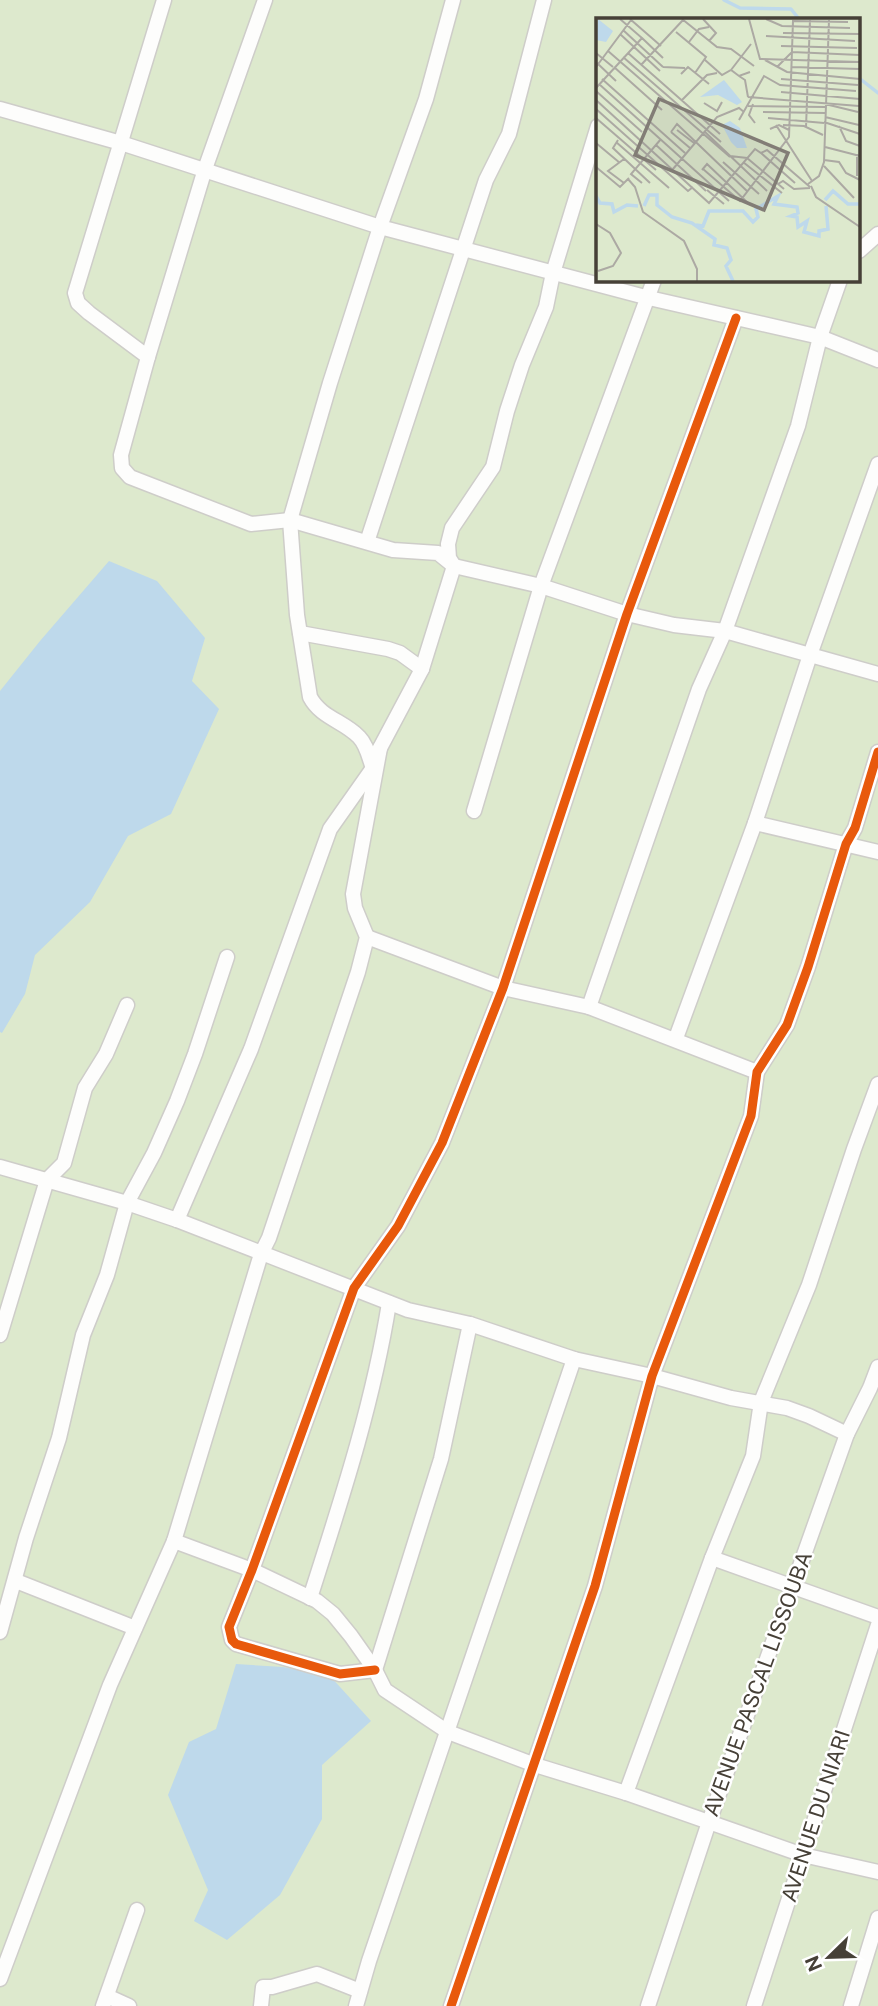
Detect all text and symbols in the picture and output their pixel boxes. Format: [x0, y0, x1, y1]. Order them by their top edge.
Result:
inset map [596, 18, 860, 282]
street label: AVENUE PASCAL LISSOUBA [698, 1548, 817, 1820]
street label: AVENUE DU NIARI [776, 1727, 855, 1905]
north arrow [794, 1922, 864, 1992]
text: N [800, 1953, 826, 1975]

